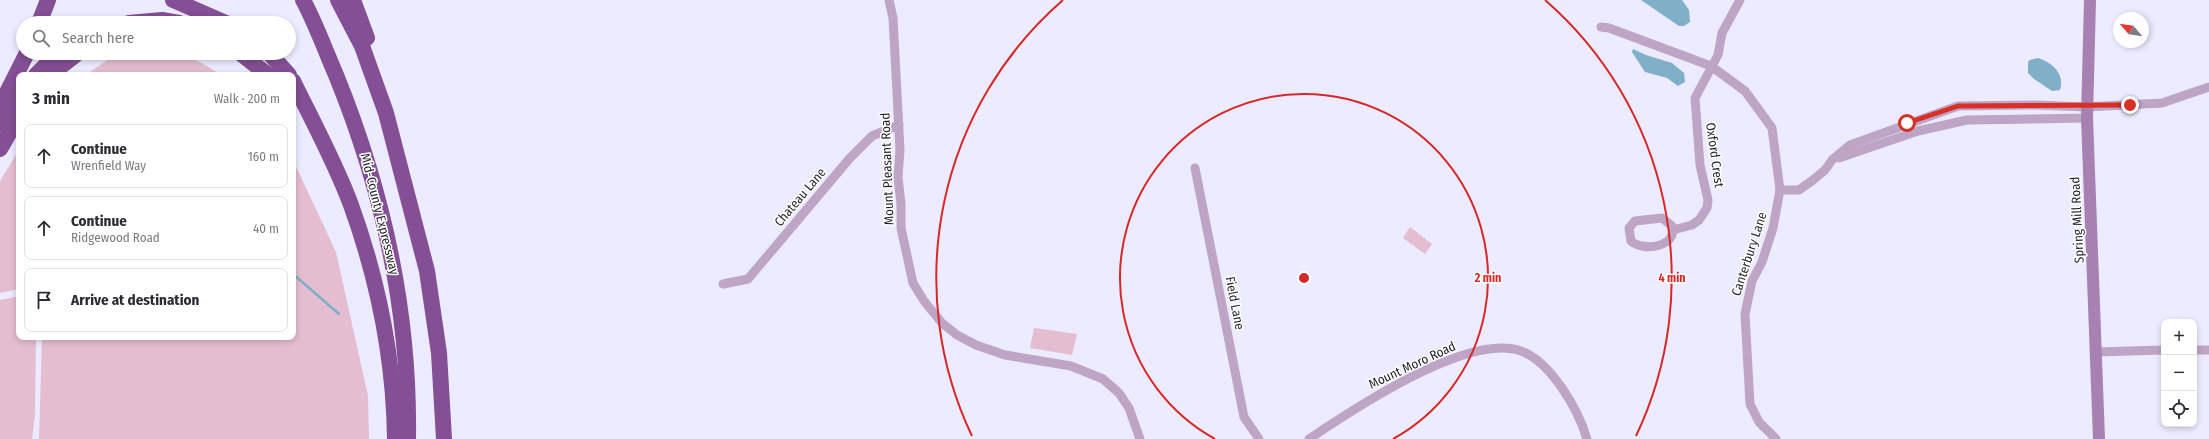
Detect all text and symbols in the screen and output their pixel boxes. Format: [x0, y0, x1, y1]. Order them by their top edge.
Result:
north arrow [2113, 12, 2149, 48]
search box [16, 16, 296, 60]
icon: search [30, 27, 52, 49]
text: Search here [62, 29, 134, 47]
text: 3 min [32, 88, 70, 109]
text: Walk · 200 m [214, 91, 280, 106]
route end [2121, 96, 2139, 114]
street label: Mount Pleasant Road [878, 112, 896, 226]
route start [1898, 114, 1916, 132]
street label: Oxford Crest [1703, 122, 1727, 189]
text: Continue [71, 140, 127, 158]
icon: ahead [33, 145, 55, 167]
text: 160 m [248, 149, 279, 164]
street label: Mid-County Expressway [358, 152, 402, 276]
text: Wrenfield Way [71, 158, 146, 173]
street label: Chateau Lane [771, 165, 829, 229]
street label: Spring Mill Road [2067, 176, 2087, 264]
street label: Canterbury Lane [1728, 210, 1770, 298]
text: Continue [71, 212, 127, 230]
icon: ahead [33, 217, 55, 239]
text: 40 m [253, 221, 279, 236]
text: Ridgewood Road [71, 230, 160, 245]
centre of rings [1297, 271, 1311, 285]
text: 2 min [1474, 271, 1501, 285]
text: 4 min [1658, 271, 1686, 285]
street label: Field Lane [1223, 275, 1247, 331]
icon: arrive [33, 289, 55, 311]
text: Arrive at destination [71, 291, 199, 309]
map controls [2161, 319, 2197, 427]
button: + [2161, 319, 2197, 355]
street label: Mount Moro Road [1366, 338, 1458, 392]
button: − [2161, 355, 2197, 391]
button: locate [2161, 391, 2197, 427]

